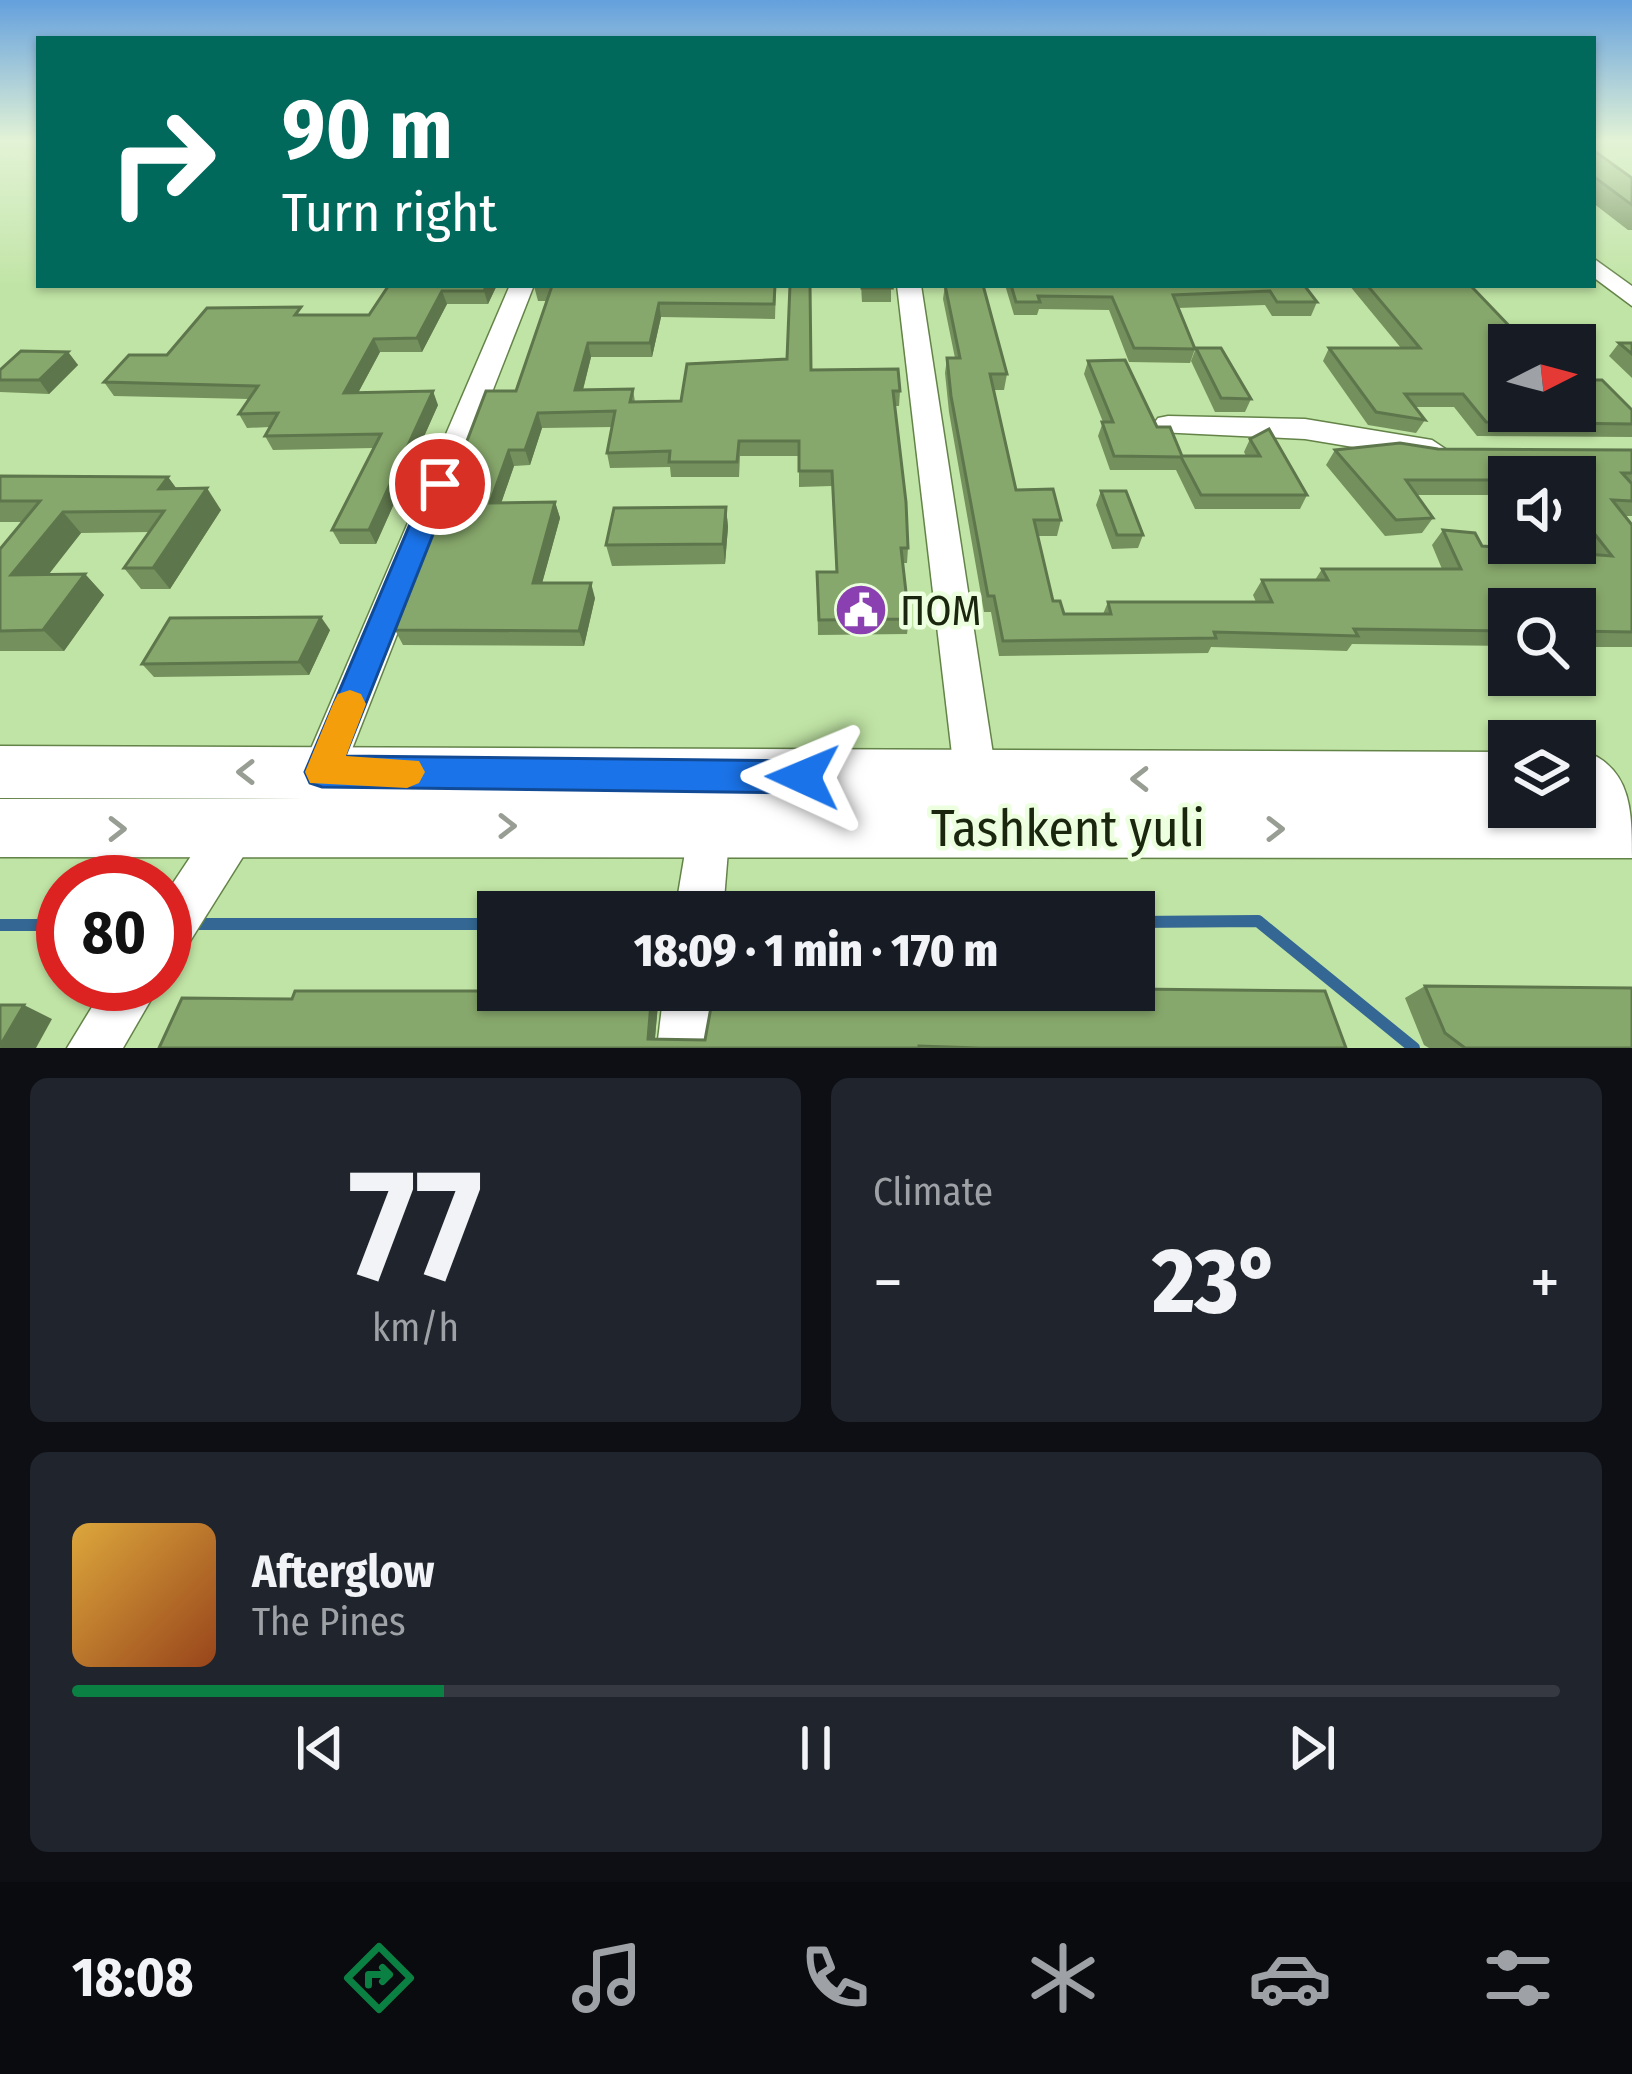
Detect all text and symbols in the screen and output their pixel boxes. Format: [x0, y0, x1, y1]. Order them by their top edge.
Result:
text: 90 m [282, 79, 453, 180]
icon: right [84, 84, 240, 240]
text: Turn right [282, 181, 497, 245]
north arrow [1488, 324, 1596, 432]
map controls [1488, 324, 1596, 828]
pin [389, 433, 491, 535]
icon: arrive [407, 451, 473, 517]
button: sound [1488, 456, 1596, 564]
public building icon: ПОМ [833, 582, 889, 638]
place label: ПОМ [900, 586, 981, 636]
button: search [1488, 588, 1596, 696]
position arrow [740, 714, 866, 840]
button: layers [1488, 720, 1596, 828]
one-way arrow [236, 759, 254, 785]
one-way arrow [1130, 766, 1148, 792]
street label: Tashkent yuli [931, 798, 1205, 860]
one-way arrow [499, 813, 517, 839]
one-way arrow [109, 816, 127, 842]
one-way arrow [1267, 816, 1285, 842]
speed limit sign: 80 [36, 855, 192, 1011]
text: 18:09 · 1 min · 170 m [634, 924, 998, 978]
text: 77 [349, 1133, 482, 1320]
text: Climate [873, 1169, 993, 1215]
text: 23° [1153, 1228, 1280, 1336]
text: − [873, 1243, 903, 1322]
text: + [1530, 1243, 1560, 1322]
text: km/h [372, 1305, 459, 1351]
text: Afterglow [252, 1545, 434, 1599]
text: The Pines [252, 1599, 406, 1645]
icon: previous [287, 1715, 353, 1781]
icon: pause [783, 1715, 849, 1781]
icon: next [1279, 1715, 1345, 1781]
icon: directions [337, 1936, 421, 2020]
icon: music [565, 1936, 649, 2020]
icon: phone [793, 1936, 877, 2020]
icon: climate [1021, 1936, 1105, 2020]
icon: car [1248, 1936, 1332, 2020]
icon: filters [1476, 1936, 1560, 2020]
text: 18:08 [72, 1946, 194, 2010]

